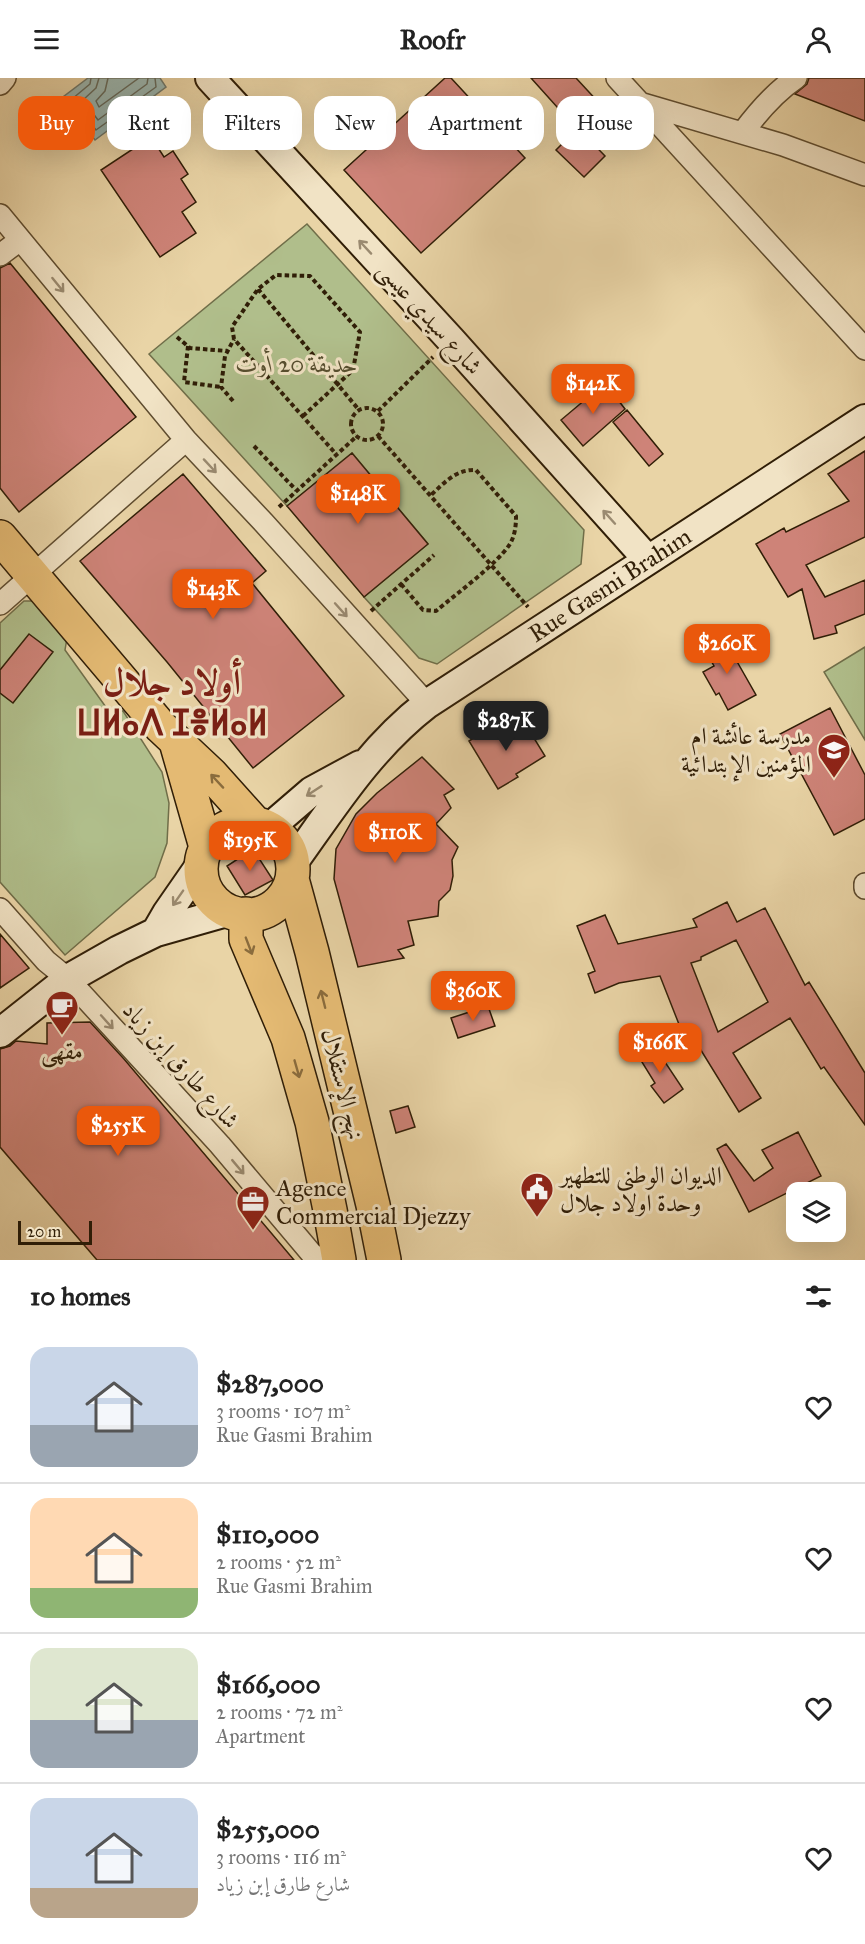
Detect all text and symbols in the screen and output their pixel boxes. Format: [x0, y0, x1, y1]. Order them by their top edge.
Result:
icon: menu [30, 23, 63, 56]
text: Roofr [400, 23, 465, 56]
icon: person [802, 23, 835, 56]
chip: Buy [18, 96, 95, 150]
chip: Rent [107, 96, 191, 150]
chip: Filters [203, 96, 302, 150]
chip: New [314, 96, 396, 150]
chip: Apartment [408, 96, 544, 150]
chip: House [556, 96, 654, 150]
one-way arrow [359, 240, 373, 255]
street label: شارع سيدي عيسى [367, 255, 489, 385]
one-way arrow [51, 277, 64, 293]
park label: حديقة 20 أوت [236, 347, 358, 379]
pin: $142K [551, 364, 635, 415]
text: $142K [565, 371, 621, 395]
one-way arrow [203, 459, 217, 474]
pin: $148K [316, 474, 400, 525]
text: $148K [330, 481, 386, 505]
one-way arrow [602, 510, 616, 525]
street label: Rue Gasmi Brahim [523, 521, 697, 649]
pin: $143K [171, 569, 255, 620]
text: $143K [186, 576, 240, 600]
one-way arrow [334, 603, 348, 618]
pin: $260K [685, 624, 769, 675]
text: $260K [698, 631, 756, 655]
district label: أولاد جلال ⵡⵍⴰⴷ ⵊⴻⵍⴰⵍ [76, 657, 268, 745]
pin: $287K [464, 701, 548, 752]
text: $287K [477, 708, 535, 732]
place label: مدرسة عائشة ام المؤمنين الإبتدائية [681, 721, 811, 782]
school or university icon: مدرسة عائشة ام المؤمنين الإبتدائية [816, 732, 852, 779]
one-way arrow [210, 773, 224, 788]
one-way arrow [306, 785, 322, 797]
pin: $110K [353, 813, 437, 864]
text: $110K [368, 820, 422, 844]
pin: $195K [208, 821, 292, 872]
text: $195K [223, 828, 277, 852]
one-way arrow [172, 889, 184, 905]
one-way arrow [245, 936, 256, 954]
pin: $360K [431, 971, 515, 1022]
text: $360K [445, 978, 501, 1002]
cafe icon: مقهى [44, 989, 80, 1036]
one-way arrow [316, 989, 328, 1008]
street label: شارع طارق إبن زياد [112, 995, 246, 1138]
one-way arrow [100, 1014, 114, 1029]
pin: $166K [618, 1023, 702, 1074]
street label: نهج الإستقلال [309, 1025, 371, 1144]
text: $166K [633, 1030, 687, 1054]
place label: مقهى [41, 1036, 83, 1068]
one-way arrow [292, 1059, 303, 1078]
pin: $255K [76, 1106, 160, 1157]
text: $255K [91, 1113, 145, 1137]
one-way arrow [231, 1159, 245, 1174]
place label: الديوان الوطني للتطهير وحدة اولاد جلال [557, 1160, 722, 1218]
public building icon: الديوان الوطني للتطهير وحدة اولاد جلال [519, 1171, 555, 1218]
place label: Agence Commercial Djezzy [275, 1173, 471, 1231]
map controls [786, 1182, 846, 1242]
button: layers [786, 1182, 846, 1242]
office icon: Agence Commercial Djezzy [235, 1184, 271, 1231]
scale bar [18, 1218, 92, 1246]
text: 20 m [27, 1222, 61, 1241]
text: 10 homes [30, 1280, 131, 1312]
icon: filters [802, 1280, 835, 1313]
text: $287,000 [216, 1367, 324, 1399]
icon: home [78, 1371, 150, 1443]
icon: heart [802, 1391, 835, 1424]
text: 3 rooms · 107 m² [216, 1399, 350, 1423]
text: Rue Gasmi Brahim [216, 1423, 373, 1447]
text: $110,000 [216, 1518, 319, 1550]
icon: home [78, 1522, 150, 1594]
icon: heart [802, 1542, 835, 1575]
text: 2 rooms · 52 m² [216, 1550, 341, 1574]
text: Rue Gasmi Brahim [216, 1574, 373, 1598]
text: $166,000 [216, 1668, 321, 1700]
icon: home [78, 1672, 150, 1744]
icon: heart [802, 1692, 835, 1725]
text: 2 rooms · 72 m² [216, 1700, 343, 1724]
text: Apartment [216, 1724, 305, 1748]
text: $255,000 [216, 1813, 320, 1845]
icon: home [78, 1822, 150, 1894]
icon: heart [802, 1842, 835, 1875]
text: 3 rooms · 116 m² [216, 1845, 346, 1869]
text: شارع طارق إبن زياد [216, 1872, 350, 1896]

